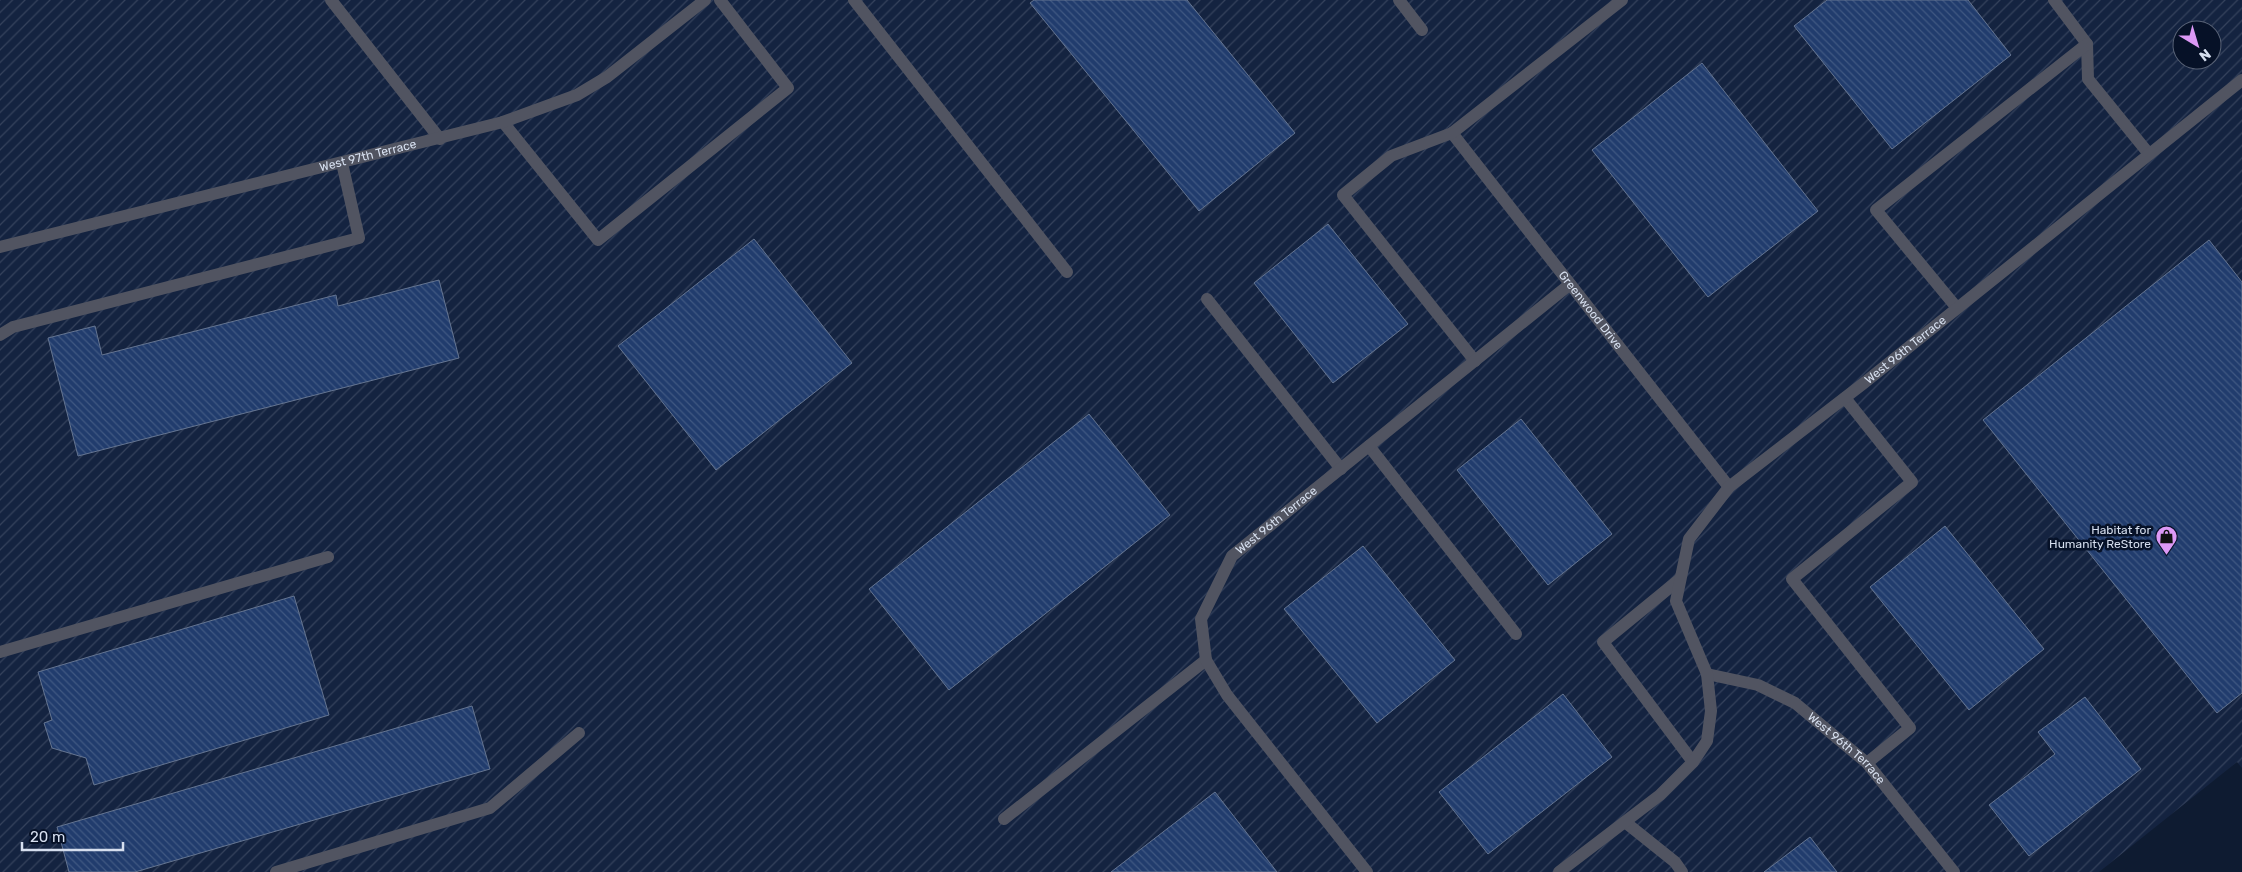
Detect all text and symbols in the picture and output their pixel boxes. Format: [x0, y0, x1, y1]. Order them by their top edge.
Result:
north arrow [2172, 20, 2222, 70]
text: N [2195, 45, 2214, 65]
street label: West 97th Terrace [318, 137, 418, 174]
street label: Greenwood Drive [1556, 268, 1626, 352]
street label: West 96th Terrace [1862, 313, 1949, 387]
street label: West 96th Terrace [1233, 483, 1320, 557]
place label: Habitat for Humanity ReStore [2049, 523, 2151, 551]
shop icon: Habitat for Humanity ReStore [2155, 525, 2179, 556]
street label: West 96th Terrace [1805, 709, 1888, 787]
scale bar [22, 820, 124, 852]
text: 20 m [30, 828, 65, 846]

